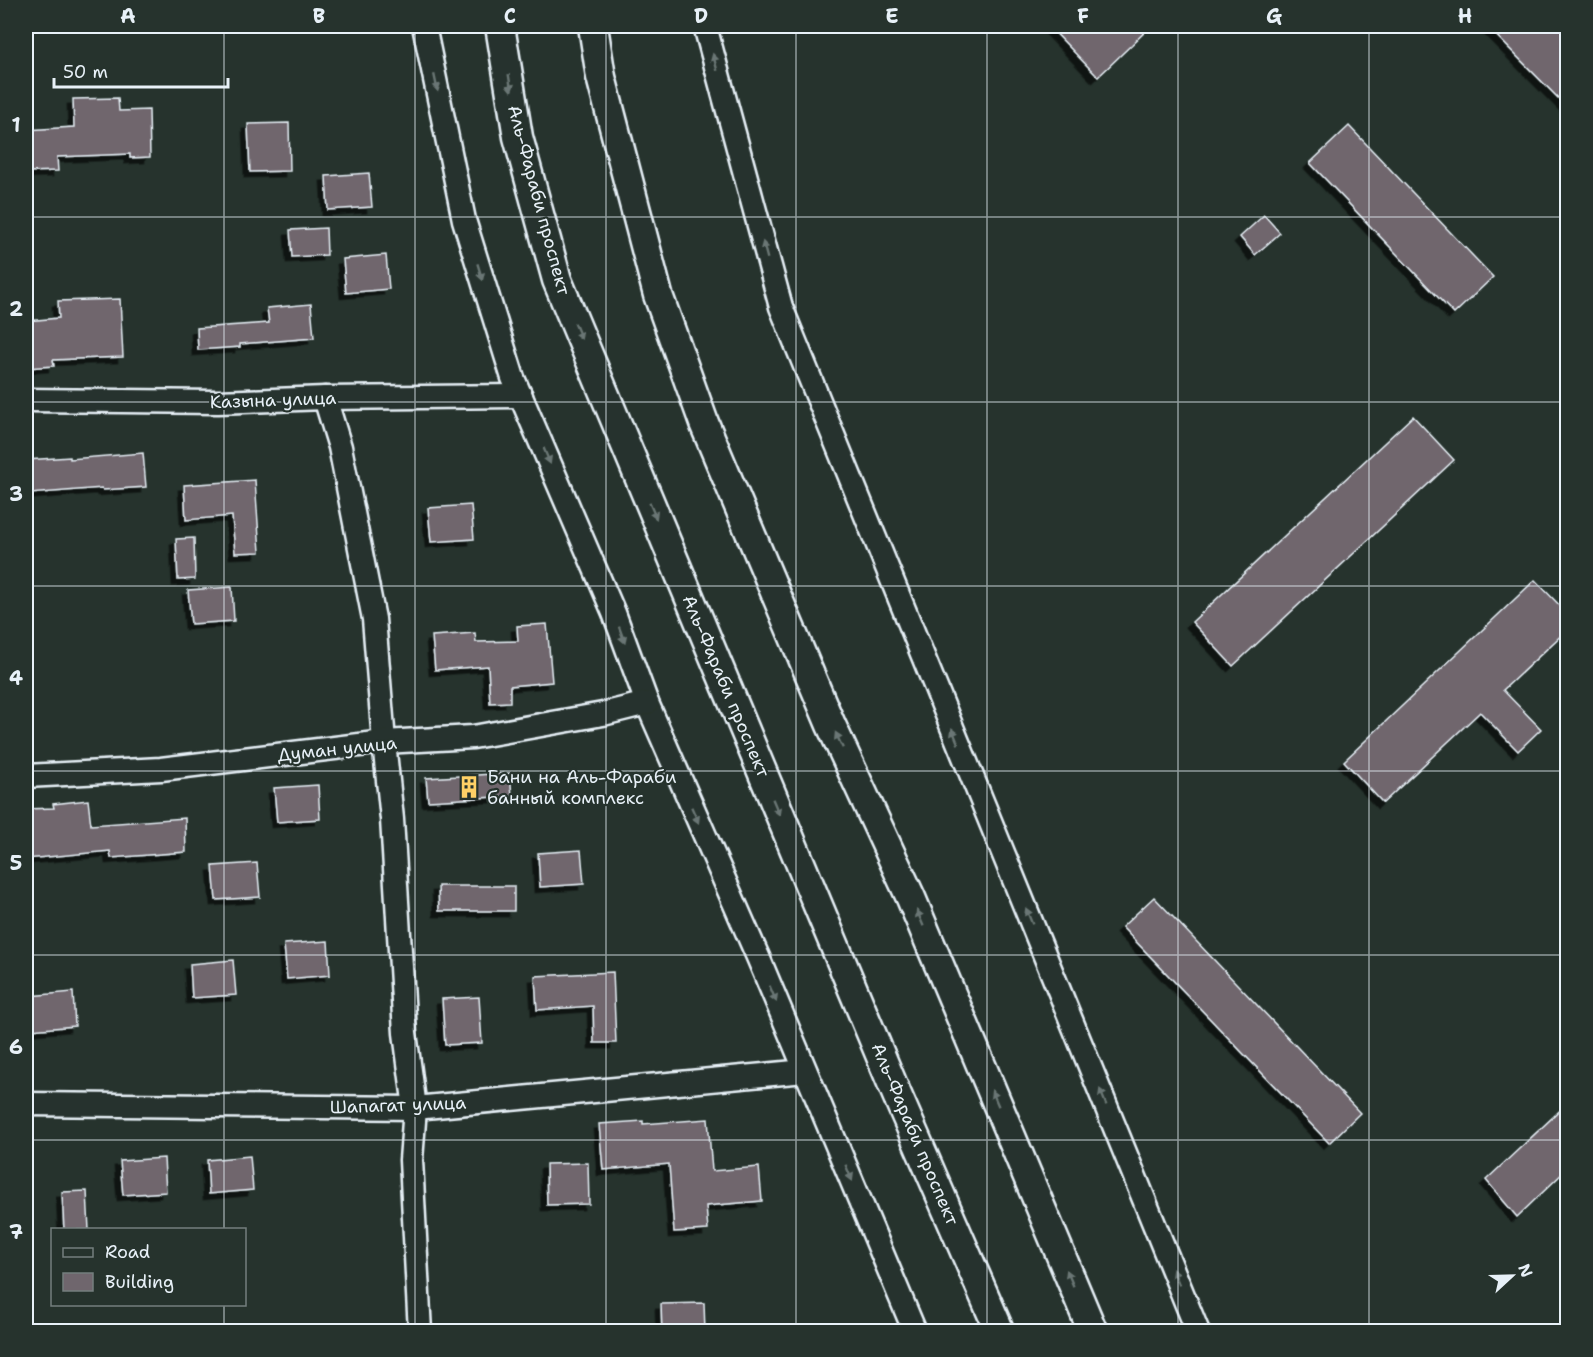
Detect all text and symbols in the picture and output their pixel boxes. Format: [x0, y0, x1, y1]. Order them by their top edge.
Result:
text: A [120, 3, 136, 29]
text: B [313, 3, 325, 29]
text: C [504, 3, 516, 29]
text: D [694, 3, 708, 29]
text: E [885, 3, 899, 29]
text: F [1077, 3, 1089, 29]
text: G [1266, 3, 1282, 29]
text: H [1458, 3, 1472, 29]
scale bar [54, 51, 228, 89]
one-way arrow [710, 53, 719, 71]
text: 50 m [63, 60, 108, 84]
one-way arrow [432, 74, 441, 93]
one-way arrow [505, 74, 514, 93]
street label: Аль-Фараби проспект [502, 102, 576, 298]
text: 1 [11, 112, 21, 138]
one-way arrow [760, 241, 770, 260]
one-way arrow [476, 263, 486, 281]
text: 2 [9, 296, 23, 322]
one-way arrow [573, 323, 583, 341]
street label: Казына улица [209, 386, 337, 414]
one-way arrow [542, 447, 552, 465]
text: 3 [9, 481, 23, 507]
one-way arrow [648, 503, 658, 521]
street label: Аль-Фараби проспект [677, 591, 776, 782]
one-way arrow [618, 626, 627, 644]
text: 4 [9, 665, 23, 691]
one-way arrow [950, 726, 960, 744]
street label: Думан улица [276, 731, 398, 767]
one-way arrow [834, 732, 843, 749]
place label: Бани на Аль-Фараби банный комплекс [487, 765, 677, 810]
building icon: Бани на Аль-Фараби банный комплекс [456, 774, 482, 800]
one-way arrow [772, 799, 781, 816]
one-way arrow [690, 806, 700, 824]
text: 5 [10, 850, 22, 876]
one-way arrow [1024, 907, 1033, 925]
one-way arrow [915, 909, 924, 927]
one-way arrow [768, 985, 778, 1003]
text: 6 [9, 1034, 23, 1060]
street label: Аль-Фараби проспект [866, 1039, 965, 1230]
one-way arrow [1098, 1087, 1108, 1105]
one-way arrow [990, 1088, 1000, 1106]
street label: Шапагат улица [329, 1091, 467, 1119]
one-way arrow [844, 1165, 854, 1183]
text: 7 [9, 1219, 23, 1245]
legend [51, 1228, 246, 1306]
text: Road [105, 1240, 150, 1264]
north arrow [1482, 1246, 1542, 1306]
text: N [1513, 1261, 1538, 1280]
one-way arrow [1065, 1268, 1075, 1286]
one-way arrow [1171, 1268, 1181, 1286]
text: Building [105, 1270, 174, 1294]

